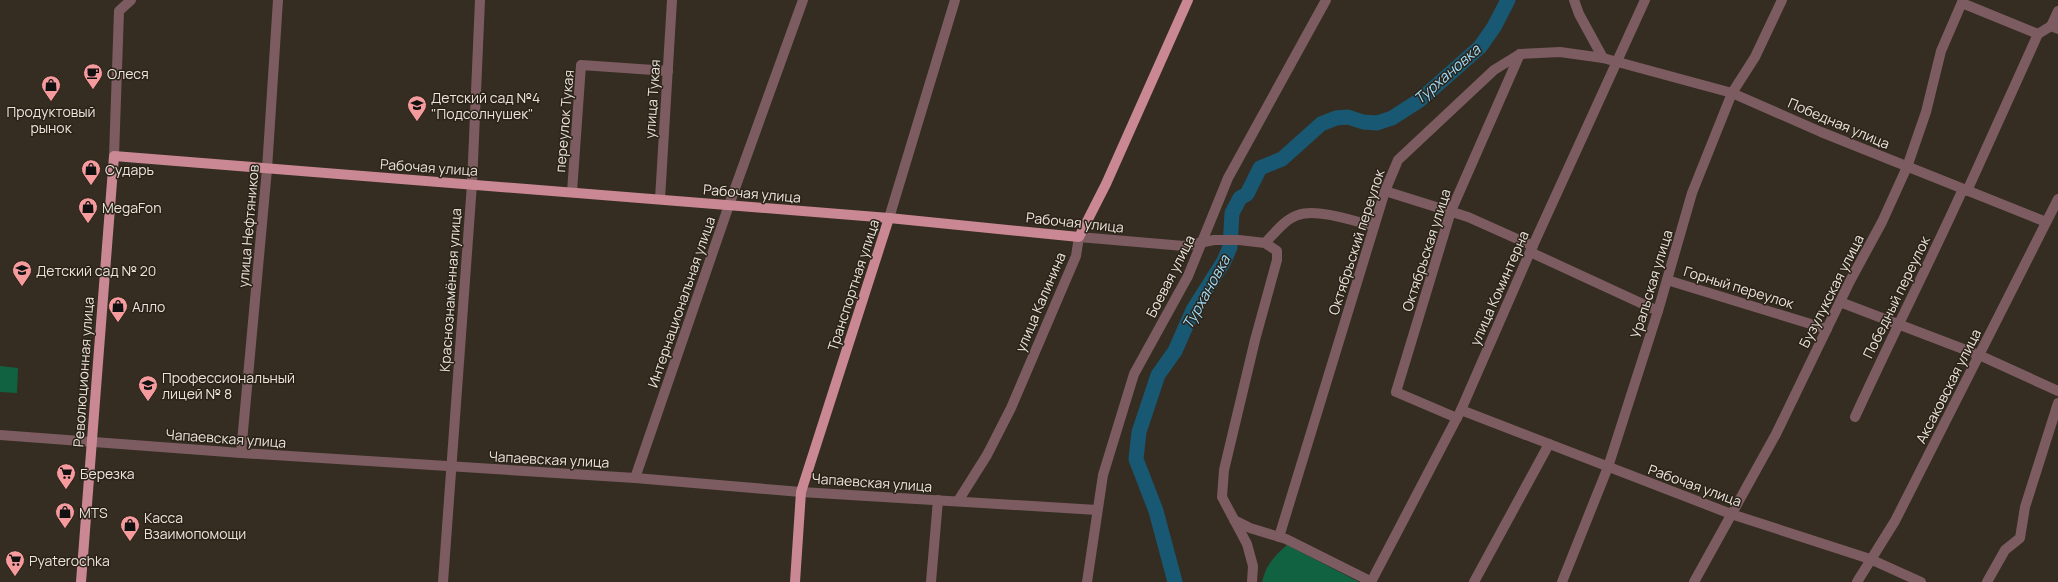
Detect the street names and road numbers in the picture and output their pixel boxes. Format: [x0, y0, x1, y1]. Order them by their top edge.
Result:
street label: улица Тукая [640, 59, 664, 139]
street label: переулок Тукая [550, 69, 578, 173]
street label: Победная улица [1785, 93, 1893, 153]
street label: Рабочая улица [379, 154, 479, 180]
street label: улица Нефтяников [233, 163, 263, 288]
street label: Октябрьский переулок [1324, 166, 1389, 317]
street label: Рабочая улица [702, 179, 802, 207]
street label: Октябрьская улица [1397, 186, 1455, 314]
street label: Рабочая улица [1025, 207, 1125, 237]
street label: Краснознамённая улица [435, 208, 465, 372]
street label: Интернациональная улица [643, 214, 719, 390]
street label: Транспортная улица [823, 217, 883, 353]
street label: улица Коминтерна [1465, 228, 1533, 348]
street label: Уральская улица [1625, 228, 1677, 340]
street label: Боевая улица [1141, 231, 1199, 321]
street label: Бузулукская улица [1794, 231, 1868, 351]
street label: Победный переулок [1858, 232, 1934, 361]
street label: улица Калинина [1010, 249, 1070, 355]
street label: Горный переулок [1682, 261, 1797, 313]
street label: Революционная улица [68, 296, 98, 448]
street label: Аксаковская улица [1911, 325, 1985, 447]
street label: Чапаевская улица [165, 424, 287, 452]
street label: Чапаевская улица [488, 446, 610, 472]
street label: Рабочая улица [1646, 459, 1744, 511]
street label: Чапаевская улица [811, 468, 933, 496]

